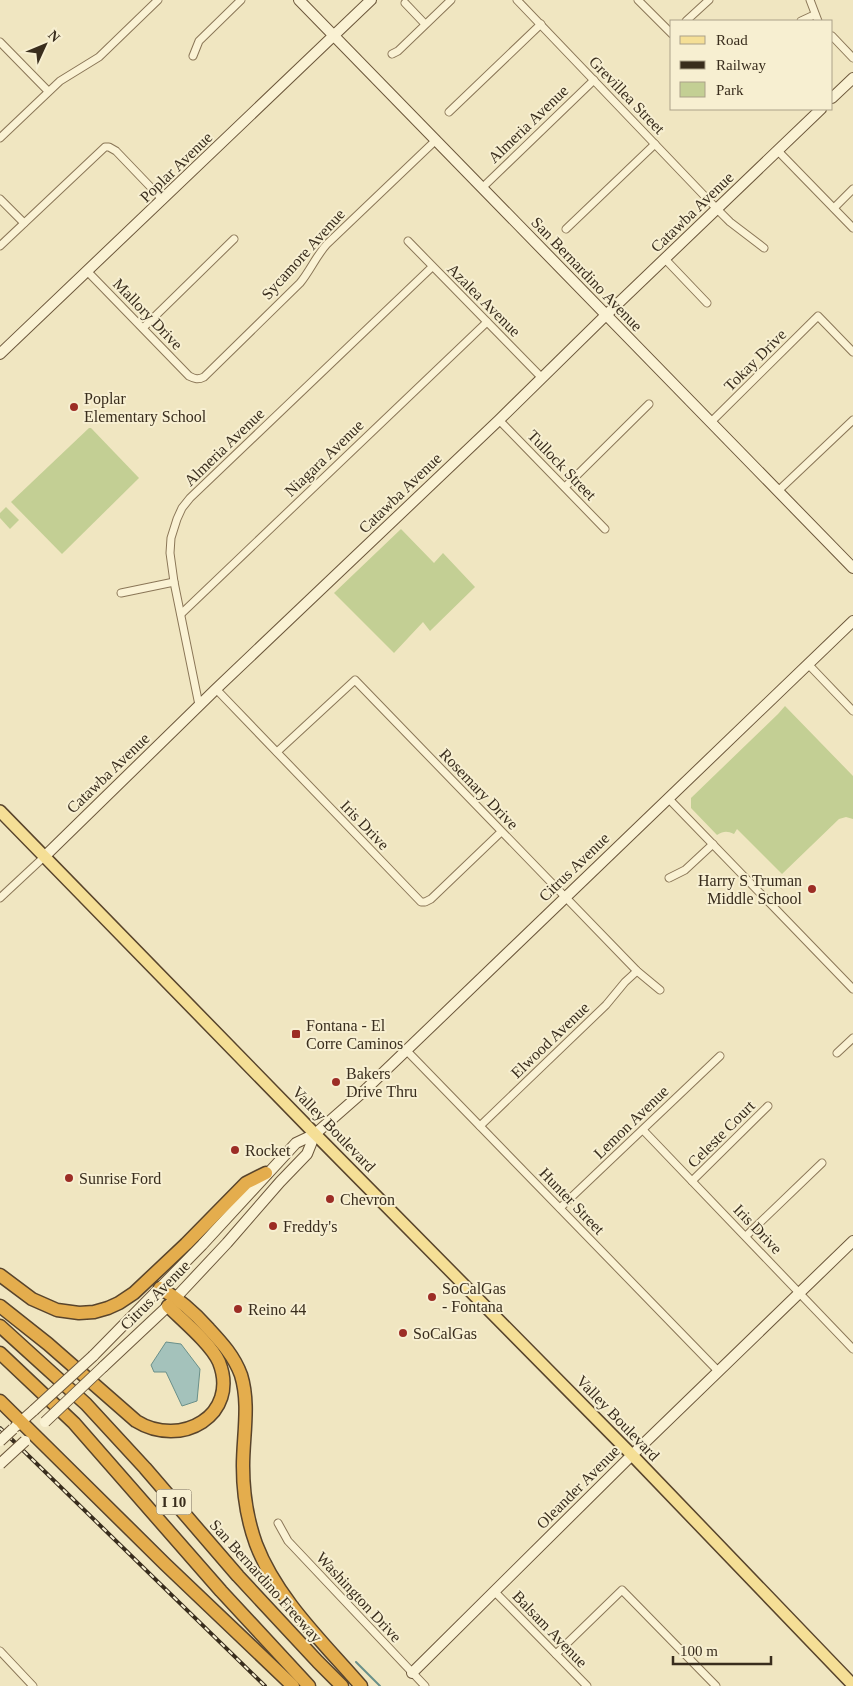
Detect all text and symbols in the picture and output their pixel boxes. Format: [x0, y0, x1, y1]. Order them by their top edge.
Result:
north arrow [20, 20, 70, 70]
legend [670, 20, 833, 110]
text: N [45, 27, 63, 45]
text: Road [716, 32, 748, 48]
street label: Grevillea Street [586, 53, 669, 138]
text: Railway [716, 57, 766, 73]
street label: Almeria Avenue [485, 82, 571, 166]
text: Park [716, 82, 744, 98]
street label: Poplar Avenue [136, 128, 216, 206]
street label: Catawba Avenue [647, 168, 737, 256]
street label: Sycamore Avenue [258, 205, 349, 303]
street label: San Bernardino Avenue [528, 214, 646, 334]
street label: Azalea Avenue [444, 260, 524, 340]
street label: Mallory Drive [109, 275, 186, 354]
street label: Tokay Drive [721, 326, 790, 395]
place label: Poplar Elementary School [84, 390, 207, 426]
marker: Poplar Elementary School [68, 401, 80, 413]
street label: Almeria Avenue [181, 405, 267, 489]
street label: Niagara Avenue [281, 416, 367, 500]
street label: Tullock Street [524, 427, 600, 504]
street label: Catawba Avenue [355, 449, 445, 537]
street label: Catawba Avenue [63, 729, 153, 817]
street label: Rosemary Drive [436, 745, 522, 833]
street label: Iris Drive [337, 797, 393, 853]
street label: Citrus Avenue [535, 829, 613, 905]
place label: Harry S Truman Middle School [698, 872, 803, 907]
marker: Harry S Truman Middle School [806, 883, 818, 895]
street label: Elwood Avenue [508, 999, 592, 1081]
place label: Fontana - El Corre Caminos [306, 1017, 403, 1052]
marker: Fontana - El Corre Caminos [290, 1028, 302, 1040]
place label: Bakers Drive Thru [346, 1065, 417, 1100]
marker: Bakers Drive Thru [330, 1076, 342, 1088]
street label: Lemon Avenue [590, 1082, 672, 1162]
street label: Valley Boulevard [288, 1083, 379, 1176]
street label: Celeste Court [684, 1097, 758, 1171]
place label: Rocket [245, 1142, 291, 1159]
marker: Rocket [229, 1144, 241, 1156]
street label: Hunter Street [536, 1164, 608, 1238]
place label: Sunrise Ford [79, 1170, 161, 1187]
marker: Sunrise Ford [63, 1172, 75, 1184]
place label: Chevron [340, 1191, 395, 1208]
marker: Chevron [324, 1193, 336, 1205]
street label: Iris Drive [730, 1201, 786, 1257]
place label: Freddy's [283, 1218, 337, 1236]
marker: Freddy's [267, 1220, 279, 1232]
street label: Citrus Avenue [117, 1257, 193, 1333]
place label: SoCalGas - Fontana [442, 1280, 506, 1315]
marker: SoCalGas - Fontana [426, 1291, 438, 1303]
place label: Reino 44 [248, 1301, 306, 1318]
marker: Reino 44 [232, 1303, 244, 1315]
place label: SoCalGas [413, 1325, 477, 1342]
marker: SoCalGas [397, 1327, 409, 1339]
street label: Valley Boulevard [572, 1372, 663, 1465]
street label: Oleander Avenue [533, 1442, 623, 1532]
road number: I 10 [156, 1490, 192, 1514]
street label: San Bernardino Freeway [206, 1516, 326, 1646]
street label: Washington Drive [312, 1549, 405, 1646]
street label: Balsam Avenue [509, 1587, 591, 1671]
scale bar [673, 1634, 770, 1666]
text: 100 m [680, 1643, 718, 1659]

